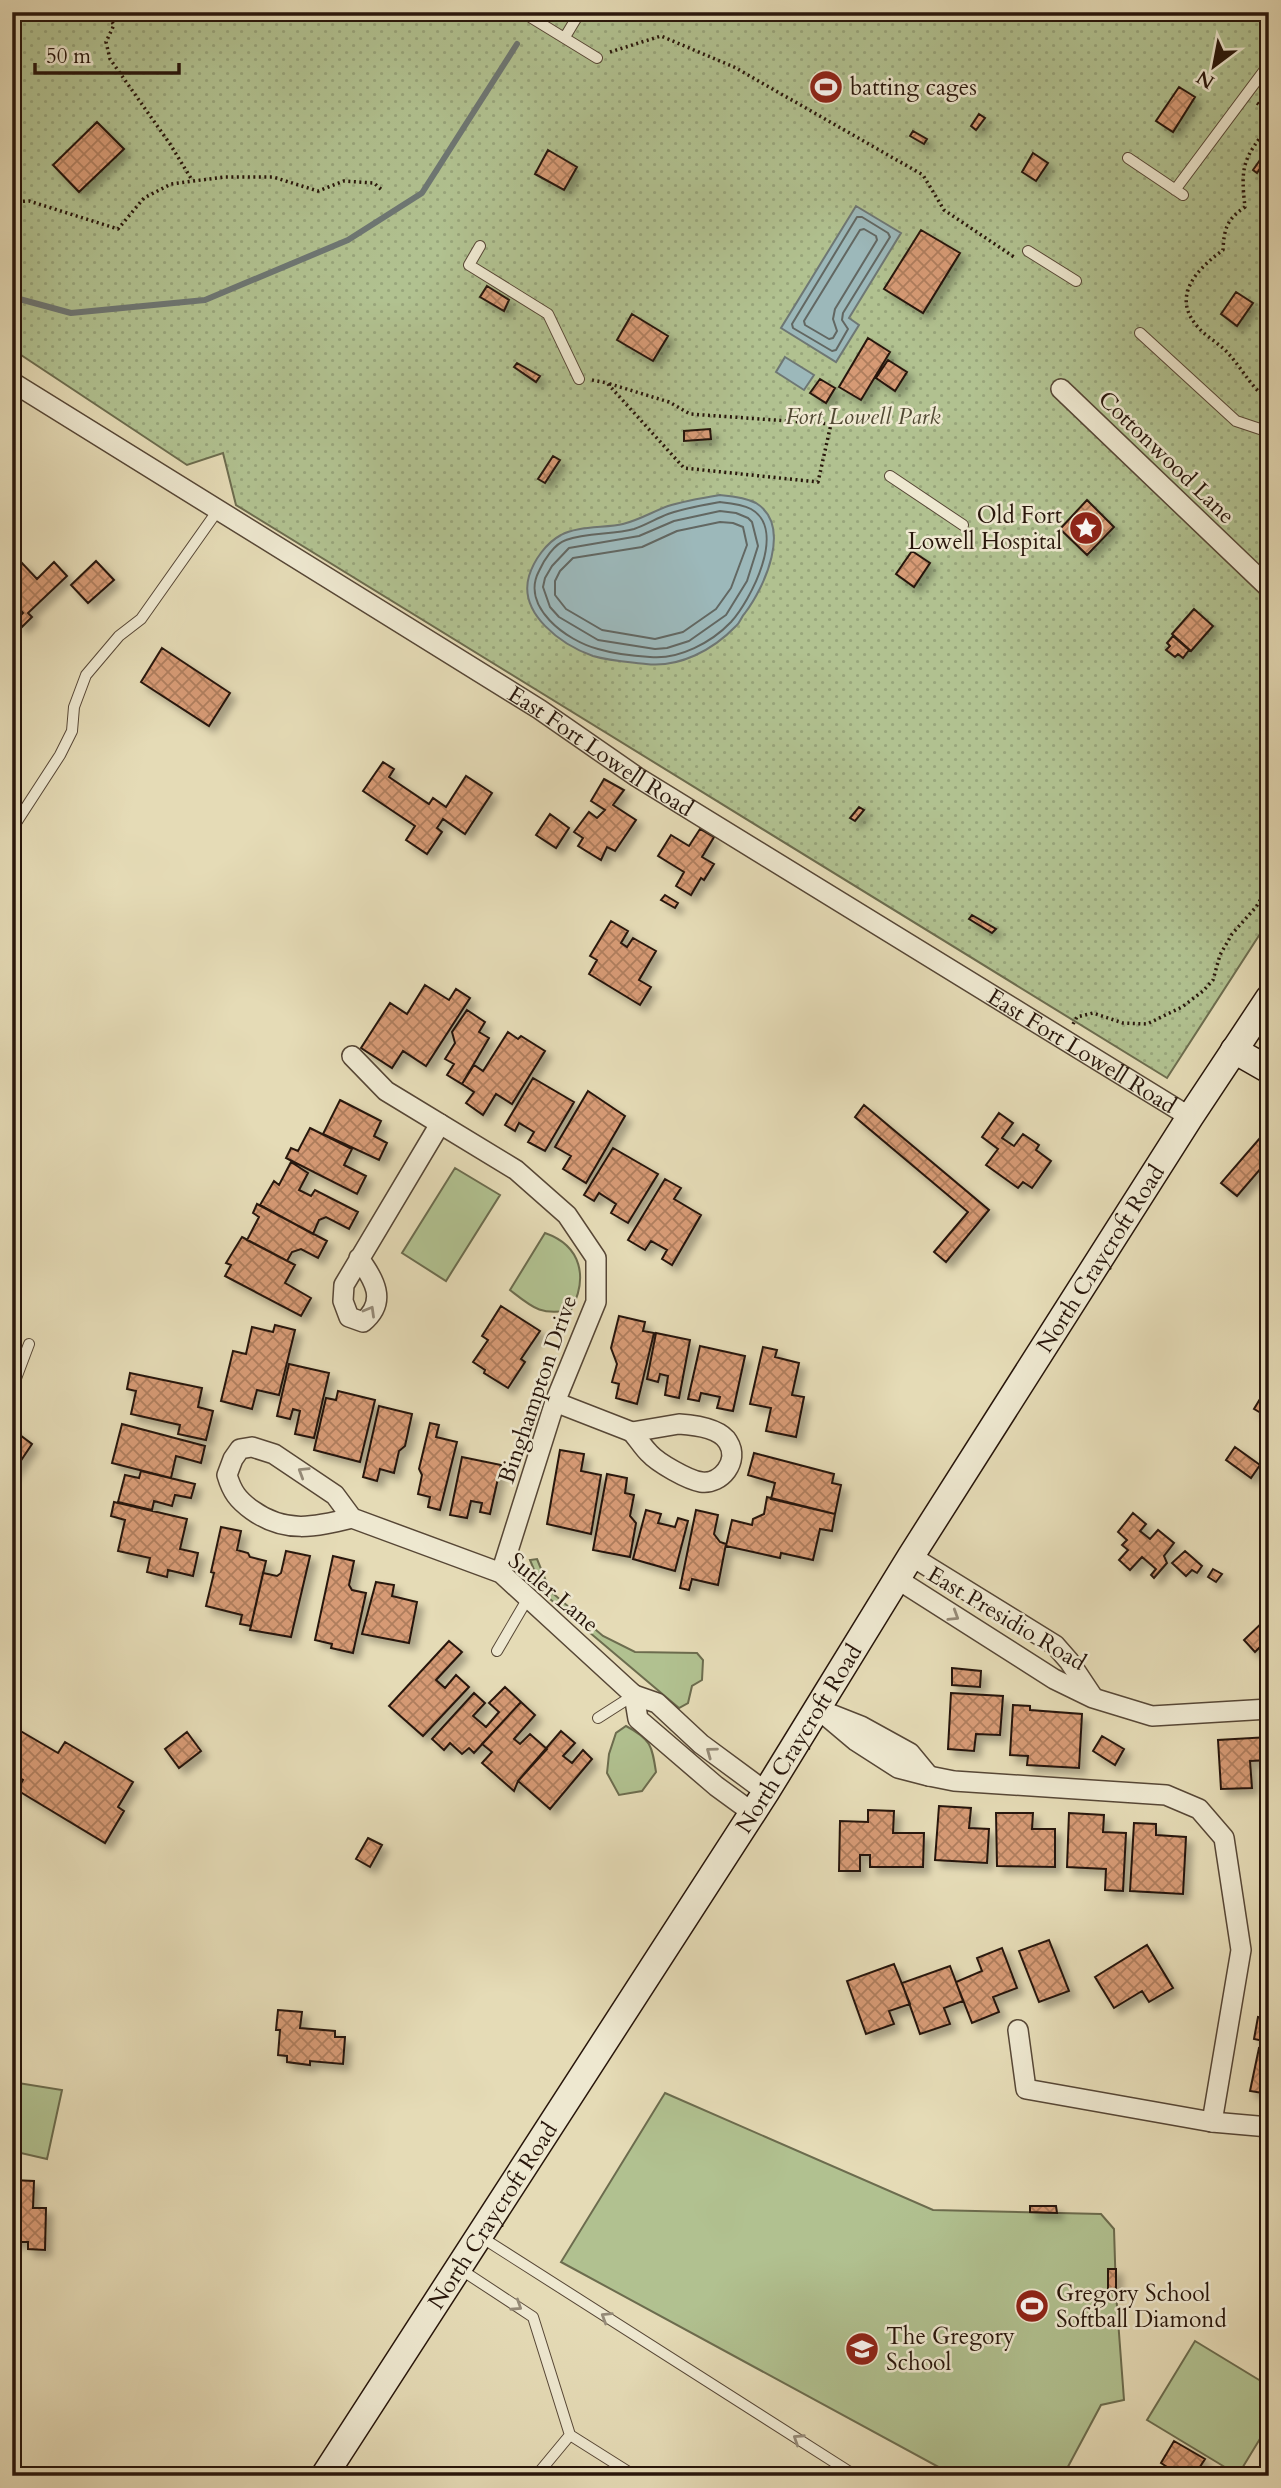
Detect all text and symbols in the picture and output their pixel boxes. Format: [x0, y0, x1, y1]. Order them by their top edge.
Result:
scale bar [35, 32, 178, 76]
north arrow [1180, 32, 1250, 102]
text: 50 m [46, 42, 91, 71]
text: N [1191, 64, 1219, 95]
sports icon: batting cages [807, 68, 845, 106]
place label: batting cages [850, 72, 977, 103]
street label: Cottonwood Lane [1091, 384, 1242, 531]
park label: Fort Lowell Park [785, 401, 941, 432]
place label: Old Fort Lowell Hospital [908, 500, 1062, 557]
place icon: Old Fort Lowell Hospital [1067, 509, 1105, 547]
street label: East Fort Lowell Road [502, 679, 700, 824]
street label: East Fort Lowell Road [982, 981, 1183, 1121]
street label: North Craycroft Road [1029, 1158, 1172, 1359]
street label: Binghampton Drive [491, 1291, 584, 1487]
one-way arrow [362, 1306, 375, 1319]
one-way arrow [298, 1467, 311, 1480]
street label: Sutler Lane [502, 1545, 606, 1639]
street label: East Presidio Road [922, 1559, 1092, 1678]
one-way arrow [947, 1607, 960, 1620]
street label: North Craycroft Road [728, 1638, 870, 1839]
one-way arrow [707, 1748, 719, 1760]
street label: North Craycroft Road [421, 2116, 565, 2315]
place label: Gregory School Softball Diamond [1056, 2278, 1227, 2335]
sports icon: Gregory School Softball Diamond [1013, 2287, 1051, 2325]
one-way arrow [509, 2298, 522, 2311]
one-way arrow [601, 2312, 614, 2325]
place label: The Gregory School [886, 2321, 1015, 2378]
school or university icon: The Gregory School [843, 2330, 881, 2368]
one-way arrow [793, 2435, 806, 2448]

